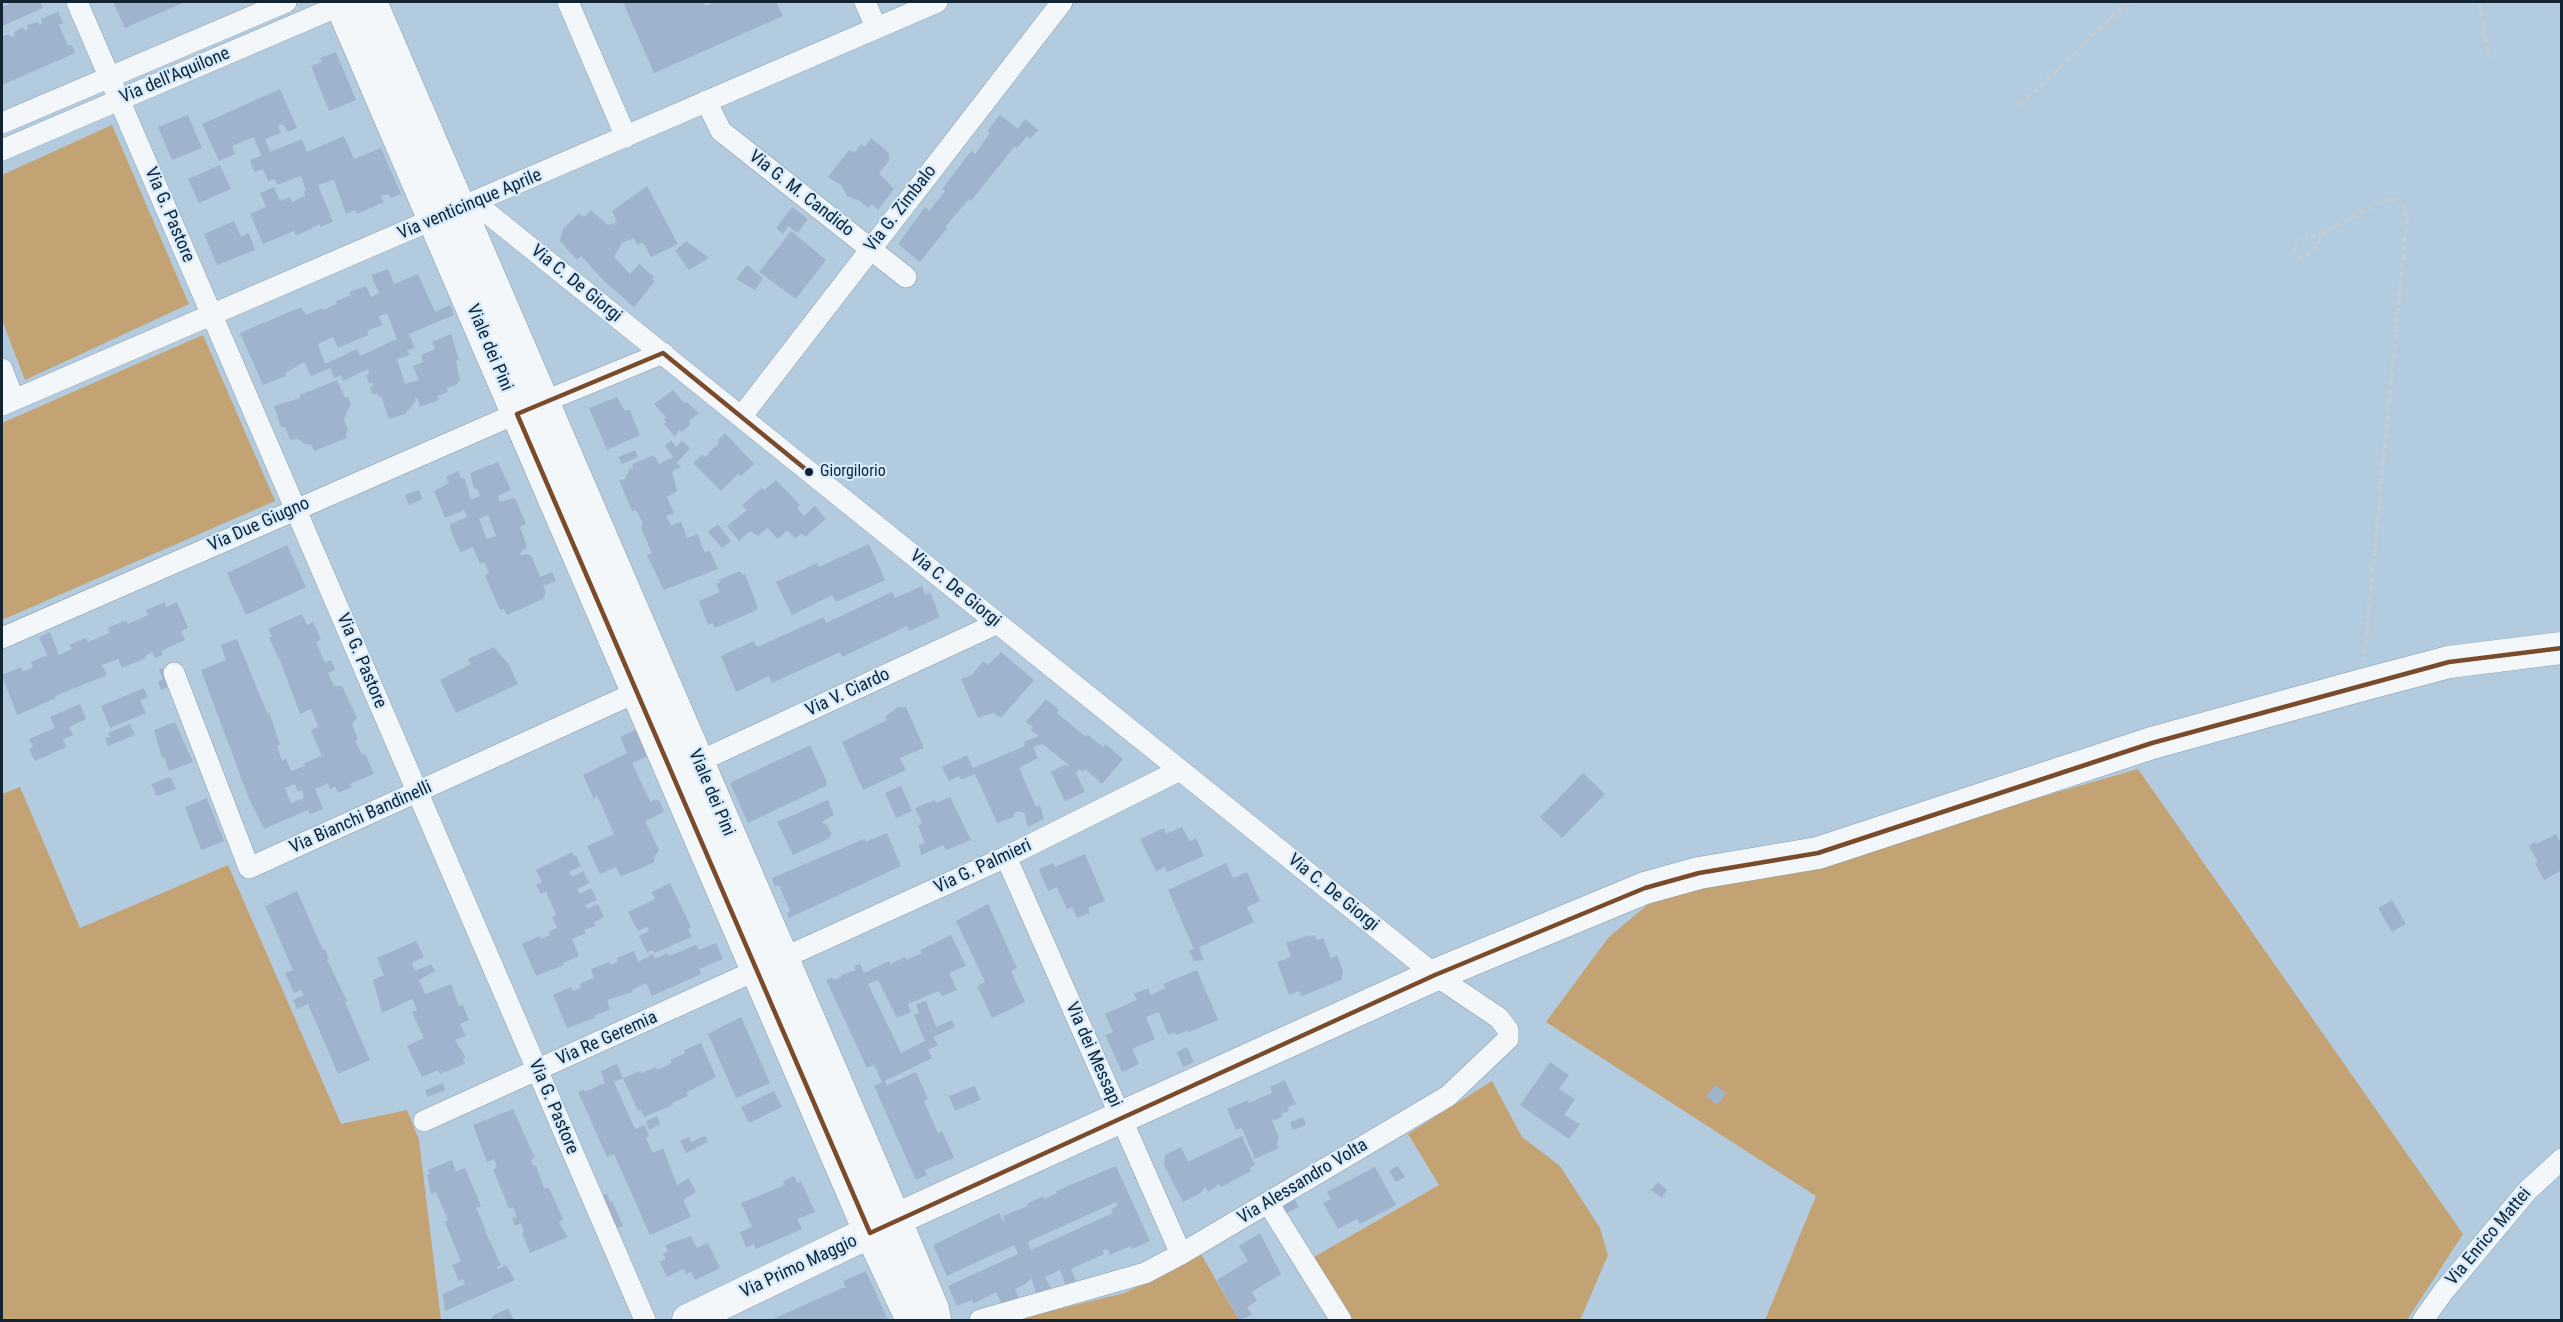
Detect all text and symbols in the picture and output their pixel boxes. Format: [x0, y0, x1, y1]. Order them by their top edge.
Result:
street label: Via dell'Aquilone [117, 43, 233, 109]
street label: Via G. M. Candido [744, 146, 858, 242]
street label: Via G. Zimbalo [860, 161, 942, 257]
street label: Via G. Pastore [139, 164, 199, 266]
street label: Via venticinque Aprile [395, 165, 545, 245]
street label: Via C. De Giorgi [526, 241, 626, 327]
street label: Viale dei Pini [461, 301, 517, 395]
place label: Giorgilorio [820, 462, 886, 482]
marker: Giorgilorio [803, 466, 815, 478]
street label: Via Due Giugno [205, 493, 313, 557]
street label: Via C. De Giorgi [905, 546, 1005, 632]
street label: Via G. Pastore [331, 610, 391, 712]
street label: Via V. Ciardo [803, 664, 893, 722]
street label: Viale dei Pini [683, 746, 739, 840]
street label: Via Bianchi Bandinelli [287, 777, 435, 859]
street label: Via G. Palmieri [931, 835, 1035, 899]
street label: Via C. De Giorgi [1283, 850, 1383, 936]
street label: Via dei Messapi [1060, 999, 1126, 1111]
street label: Via Re Geremia [553, 1007, 661, 1071]
street label: Via G. Pastore [523, 1056, 583, 1158]
street label: Via Alessandro Volta [1234, 1135, 1372, 1229]
street label: Via Enrico Mattei [2442, 1184, 2536, 1290]
street label: Via Primo Maggio [737, 1230, 861, 1304]

